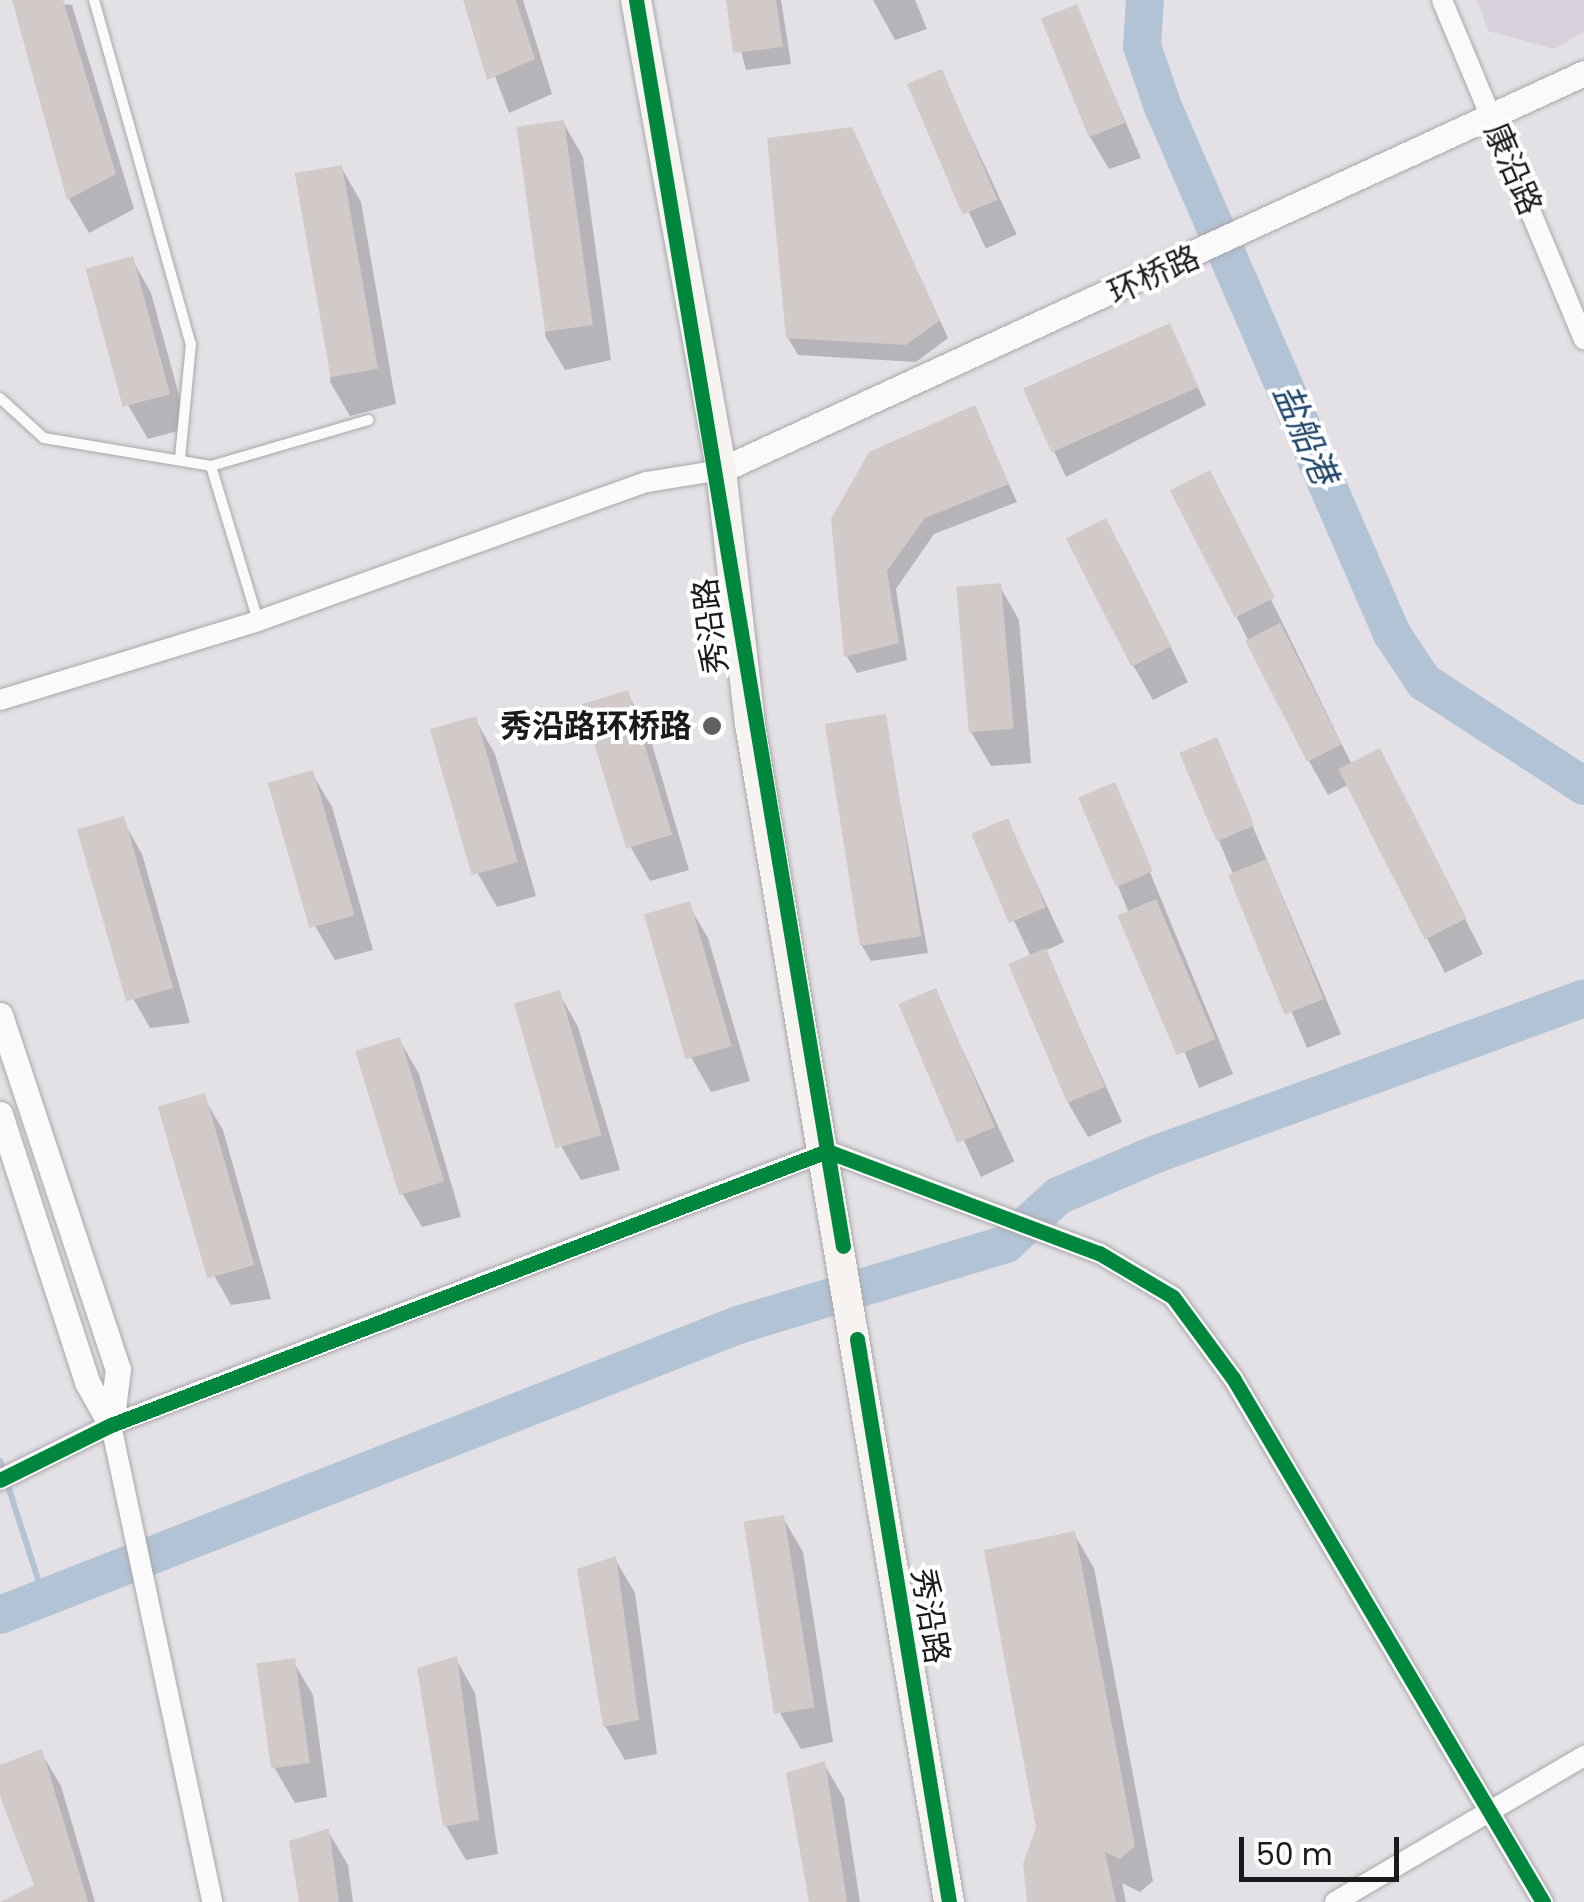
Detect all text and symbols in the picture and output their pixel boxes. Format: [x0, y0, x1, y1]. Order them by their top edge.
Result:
street label: 康沿路 [1477, 117, 1549, 221]
street label: 环桥路 [1102, 238, 1206, 312]
water label: 盐船港 [1264, 377, 1346, 491]
street label: 秀沿路 [686, 576, 736, 676]
place label: 秀沿路环桥路 [500, 707, 692, 745]
marker: 秀沿路环桥路 [701, 715, 723, 737]
street label: 秀沿路 [904, 1566, 956, 1666]
scale bar [1244, 1817, 1404, 1879]
text: 50 m [1256, 1833, 1333, 1876]

